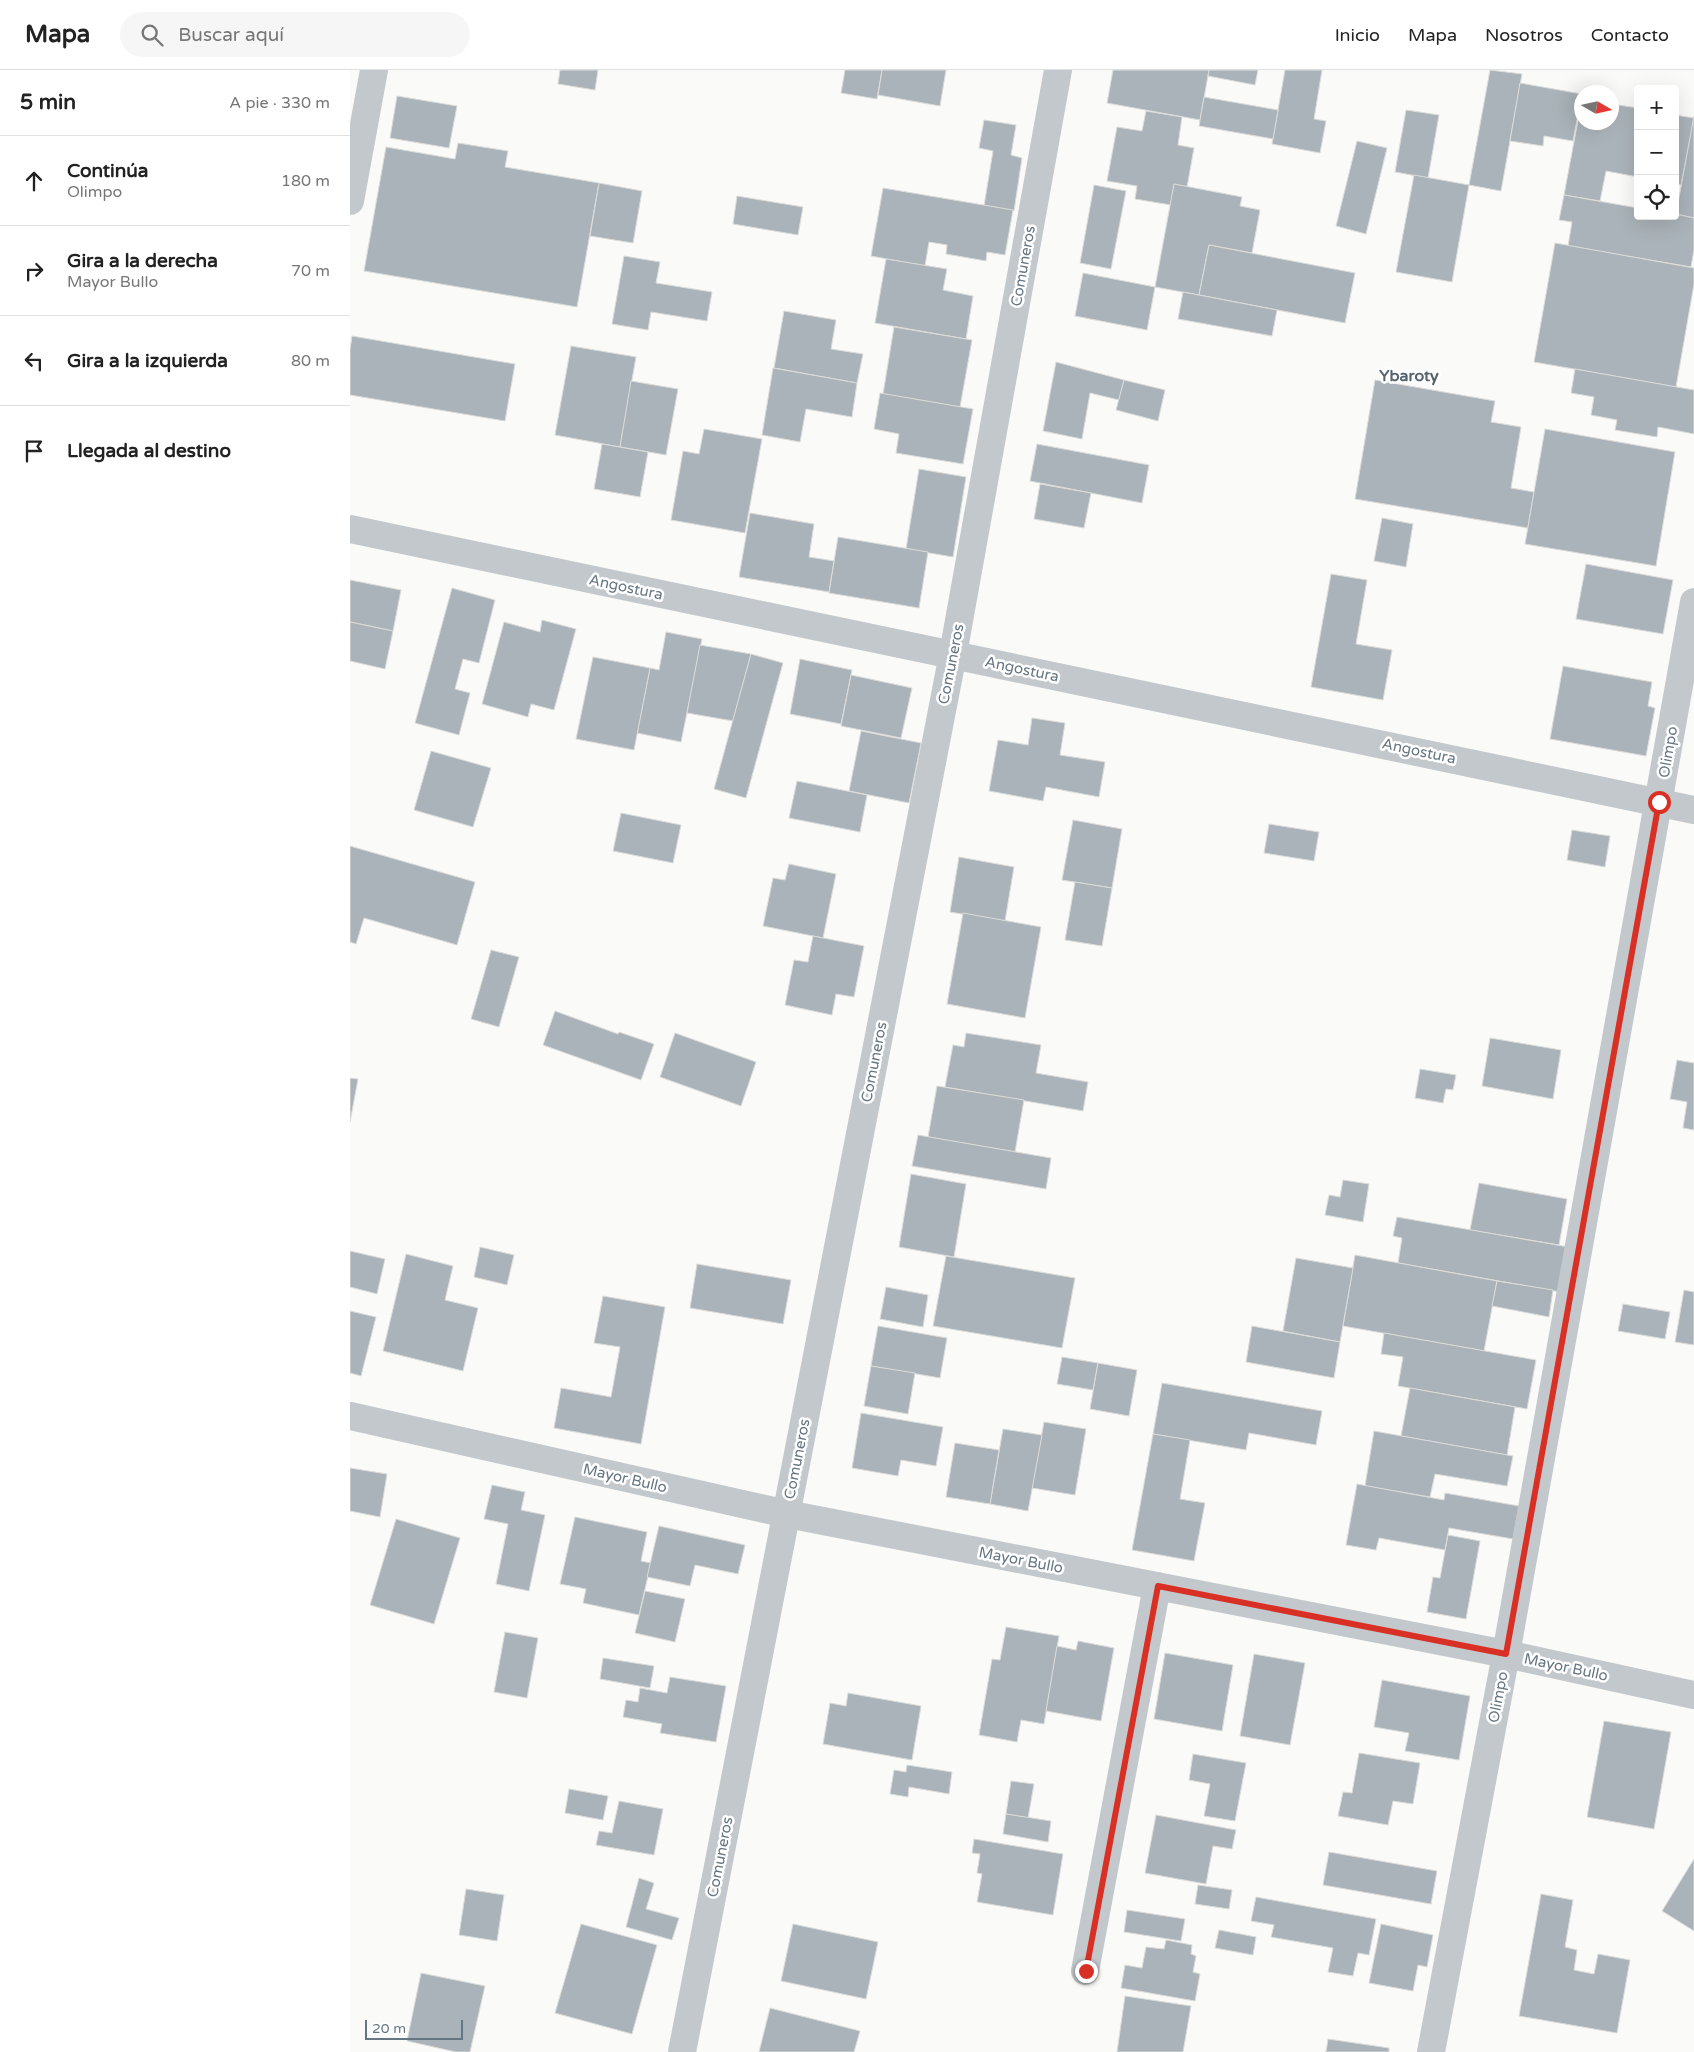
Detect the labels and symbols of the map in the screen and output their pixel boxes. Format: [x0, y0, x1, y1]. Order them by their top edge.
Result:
north arrow [1574, 85, 1619, 130]
street label: Comuneros [1007, 224, 1039, 308]
district label: Ybaroty [1379, 366, 1439, 386]
street label: Angostura [587, 570, 665, 604]
street label: Comuneros [934, 622, 968, 706]
street label: Angostura [983, 652, 1061, 686]
street label: Olimpo [1655, 725, 1681, 779]
street label: Angostura [1380, 734, 1458, 768]
route start [1648, 791, 1671, 814]
street label: Comuneros [857, 1020, 891, 1104]
street label: Comuneros [780, 1417, 814, 1501]
street label: Mayor Bullo [581, 1460, 669, 1496]
street label: Mayor Bullo [977, 1543, 1065, 1577]
street label: Mayor Bullo [1522, 1649, 1610, 1685]
street label: Olimpo [1484, 1670, 1512, 1724]
street label: Comuneros [703, 1815, 737, 1899]
route end [1075, 1960, 1098, 1983]
scale bar [365, 2017, 462, 2040]

